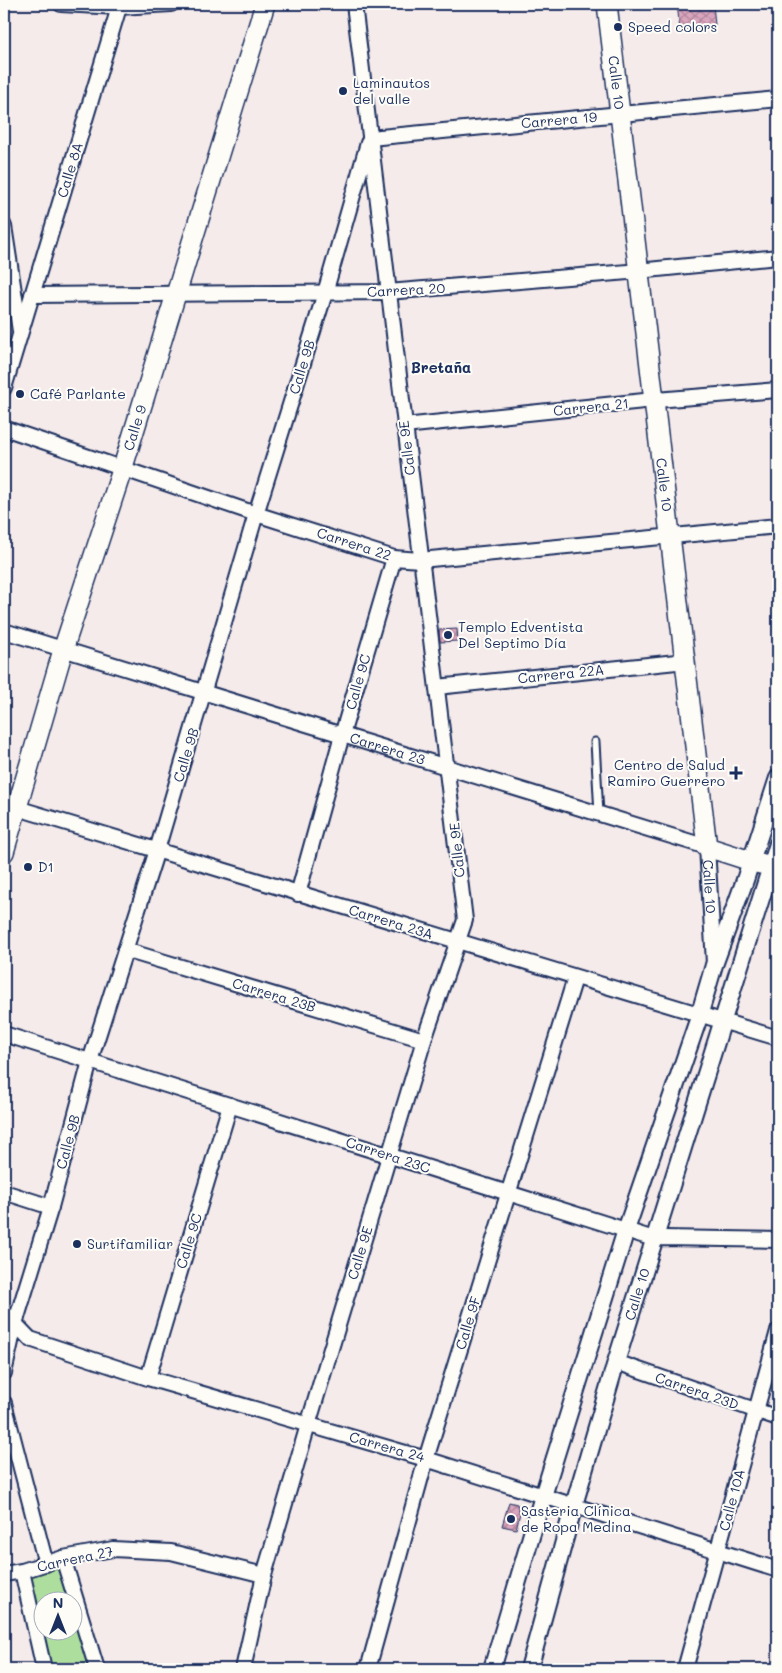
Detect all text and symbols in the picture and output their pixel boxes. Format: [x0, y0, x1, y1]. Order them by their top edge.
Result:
place label: Speed colors [628, 17, 717, 36]
marker: Speed colors [612, 21, 624, 33]
street label: Calle 10 [604, 55, 629, 111]
place label: Laminautos del valle [353, 73, 430, 108]
marker: Laminautos del valle [337, 85, 349, 97]
street label: Carrera 19 [520, 107, 598, 132]
street label: Calle 8A [52, 140, 87, 200]
street label: Carrera 20 [366, 278, 446, 301]
street label: Calle 9B [284, 337, 319, 396]
district label: Bretaña [411, 357, 471, 377]
place label: Café Parlante [30, 384, 126, 403]
marker: Café Parlante [14, 388, 26, 400]
street label: Carrera 21 [552, 393, 630, 420]
street label: Calle 9 [119, 402, 151, 453]
street label: Calle 9E [394, 420, 419, 477]
street label: Calle 10 [652, 457, 677, 513]
street label: Carrera 22 [314, 523, 394, 565]
place label: Templo Edventista Del Septimo Día [458, 617, 583, 652]
marker: Templo Edventista Del Septimo Día [442, 629, 454, 641]
street label: Calle 9C [341, 652, 375, 712]
street label: Carrera 22A [517, 660, 605, 687]
street label: Calle 9B [168, 725, 203, 784]
street label: Carrera 23 [348, 728, 427, 769]
place label: Centro de Salud Ramiro Guerrero [607, 755, 725, 790]
marker: Centro de Salud Ramiro Guerrero [729, 766, 743, 780]
street label: Calle 9E [444, 822, 469, 878]
place label: D1 [38, 857, 54, 876]
street label: Calle 10 [699, 859, 721, 914]
marker: D1 [22, 861, 34, 873]
street label: Carrera 23A [347, 900, 436, 943]
street label: Carrera 23B [230, 973, 318, 1016]
street label: Calle 9B [51, 1112, 84, 1171]
street label: Carrera 23C [344, 1132, 433, 1177]
street label: Calle 9C [171, 1211, 206, 1271]
street label: Calle 9E [342, 1224, 377, 1282]
place label: Surtifamiliar [87, 1234, 173, 1253]
marker: Surtifamiliar [71, 1238, 83, 1250]
street label: Calle 10 [620, 1265, 654, 1323]
street label: Calle 9F [450, 1294, 485, 1352]
street label: Carrera 23D [653, 1367, 742, 1414]
street label: Carrera 24 [347, 1427, 428, 1467]
street label: Calle 10A [714, 1467, 749, 1533]
place label: Sasteria Clínica de Ropa Medina [521, 1501, 632, 1536]
marker: Sasteria Clínica de Ropa Medina [505, 1513, 517, 1525]
street label: Carrera 27 [35, 1541, 115, 1576]
north arrow [32, 1590, 82, 1640]
text: N [53, 1593, 63, 1612]

